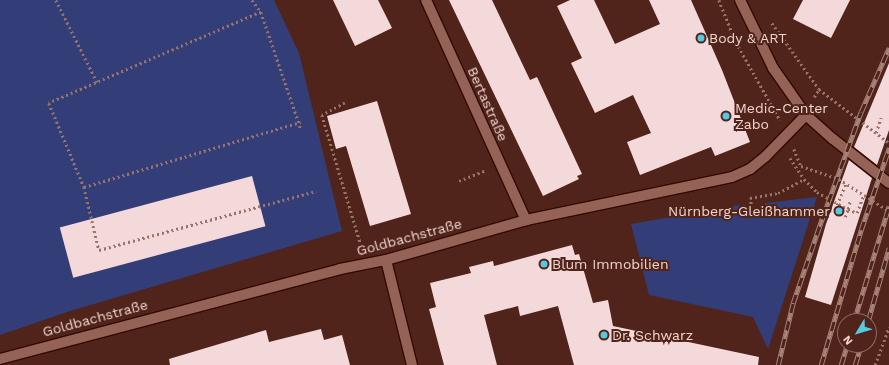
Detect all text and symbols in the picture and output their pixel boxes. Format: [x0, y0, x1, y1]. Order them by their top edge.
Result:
place label: Body & ART [709, 30, 788, 46]
marker: Body & ART [696, 33, 706, 43]
street label: Bertastraße [464, 64, 512, 144]
place label: Medic-Center Zabo [735, 100, 828, 132]
marker: Medic-Center Zabo [720, 110, 732, 122]
place label: Nürnberg-Gleißhammer [668, 203, 830, 219]
marker: Nürnberg-Gleißhammer [833, 205, 845, 217]
street label: Goldbachstraße [355, 215, 463, 259]
place label: Blum Immobilien [552, 256, 669, 272]
marker: Blum Immobilien [539, 259, 549, 269]
street label: Goldbachstraße [41, 296, 149, 340]
north arrow [837, 313, 877, 353]
place label: Dr. Schwarz [612, 327, 693, 343]
marker: Dr. Schwarz [599, 330, 609, 340]
text: N [840, 333, 856, 347]

